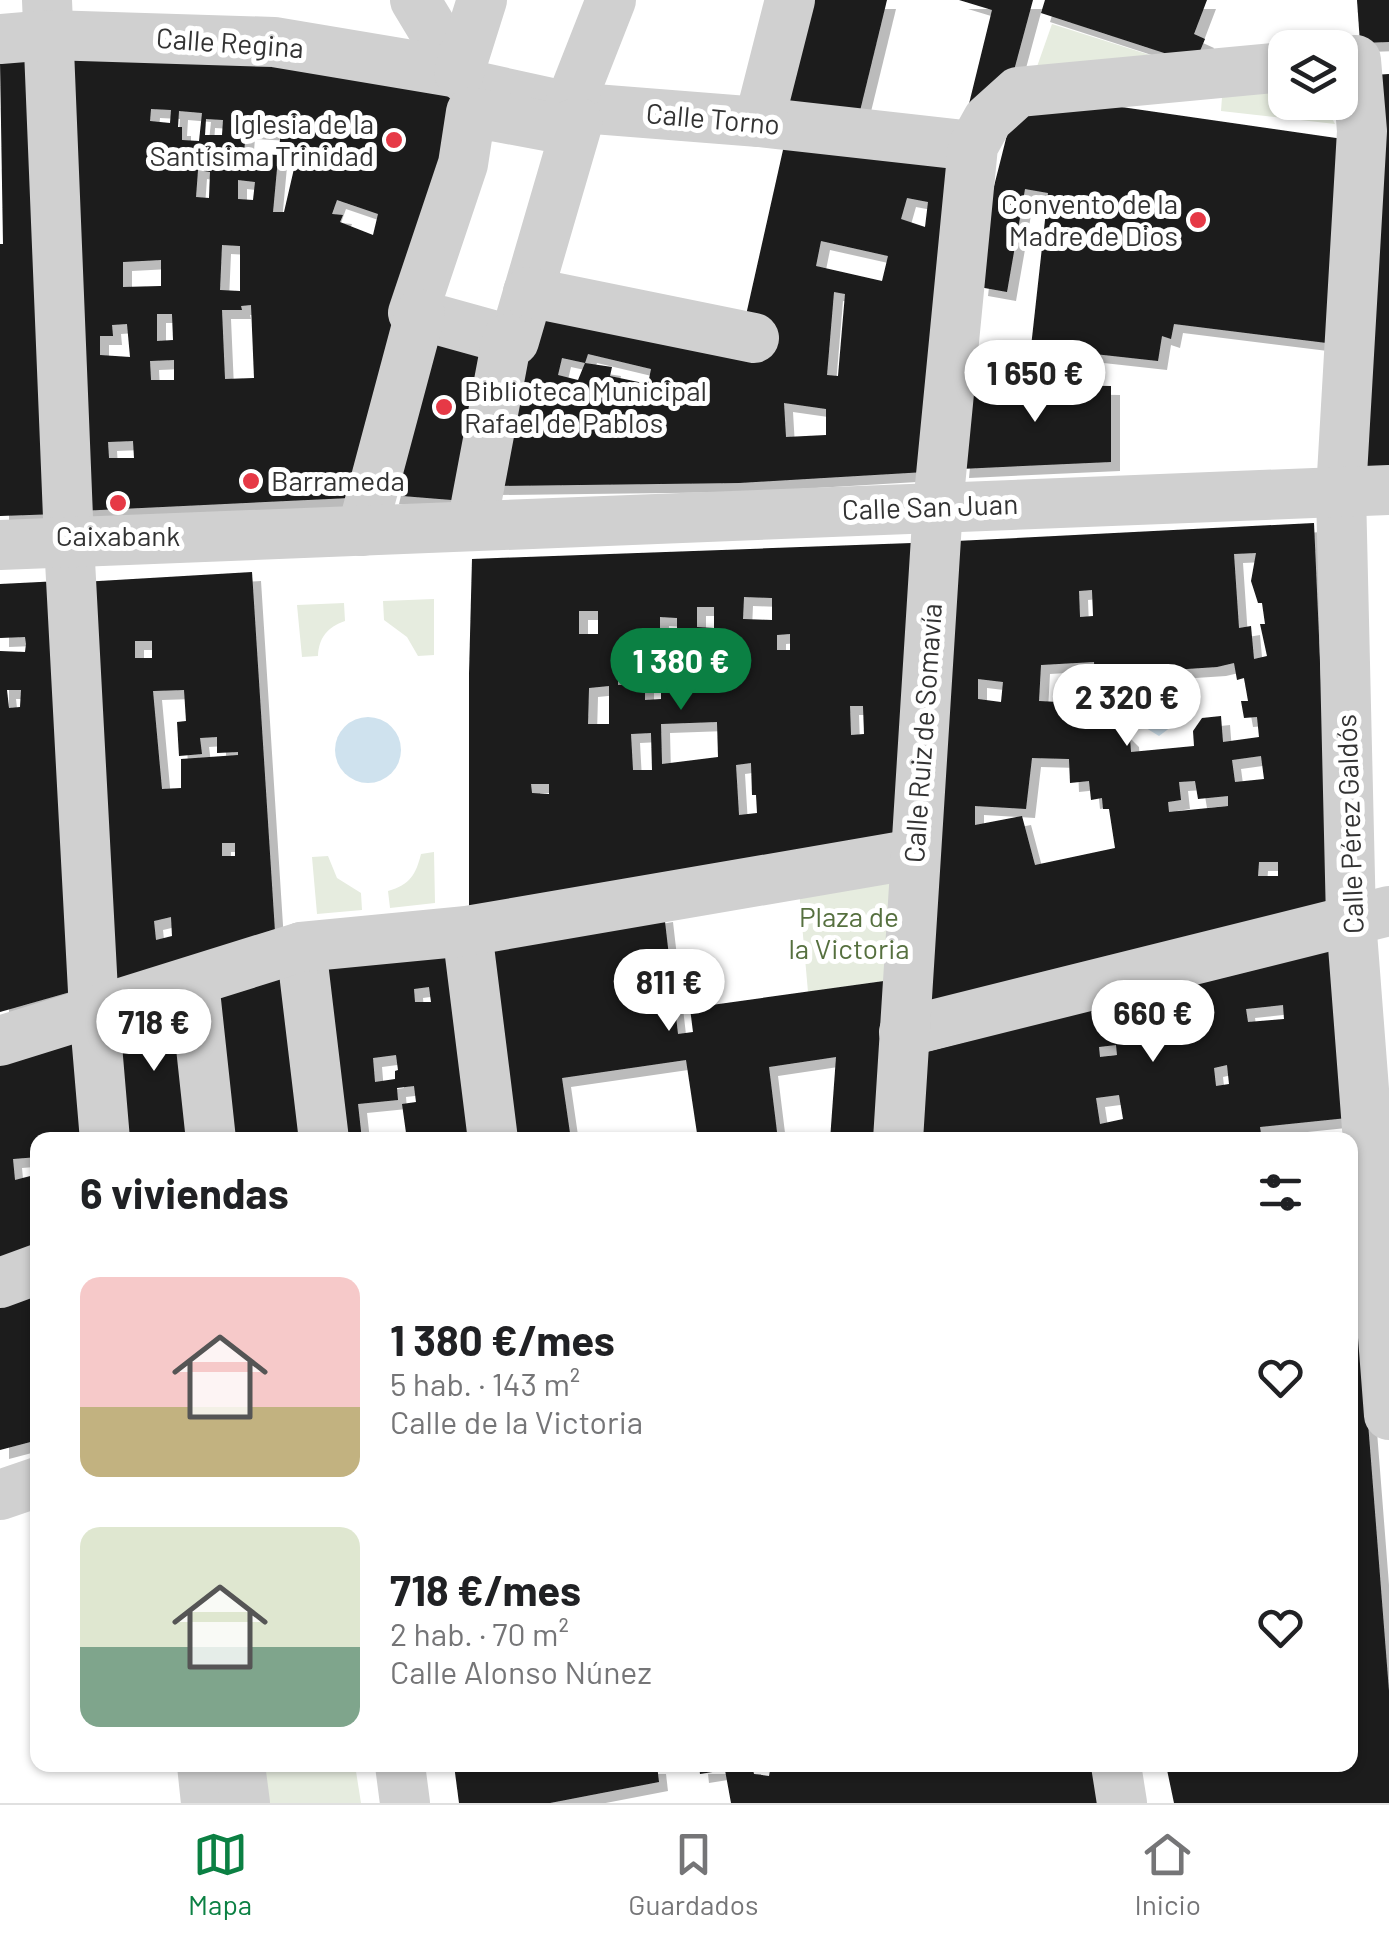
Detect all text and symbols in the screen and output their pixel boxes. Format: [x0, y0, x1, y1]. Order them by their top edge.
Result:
street label: Calle Regina [155, 20, 305, 64]
map controls [1268, 30, 1358, 120]
button: layers [1268, 30, 1358, 120]
street label: Calle Torno [645, 95, 781, 141]
place label: Iglesia de la Santísima Trinidad [150, 106, 374, 172]
marker: Iglesia de la Santísima Trinidad [383, 129, 405, 151]
place label: Convento de la Madre de Dios [1001, 186, 1178, 252]
marker: Convento de la Madre de Dios [1187, 209, 1209, 231]
pin: 1 650 € [943, 340, 1127, 425]
text: 1 650 € [986, 353, 1084, 391]
place label: Biblioteca Municipal Rafael de Pablos [464, 373, 707, 439]
marker: Biblioteca Municipal Rafael de Pablos [433, 396, 455, 418]
place label: Barrameda [271, 463, 405, 497]
marker: Barrameda [240, 470, 262, 492]
street label: Calle San Juan [841, 486, 1019, 526]
marker: Caixabank [107, 492, 129, 514]
place label: Caixabank [56, 518, 180, 552]
street label: Calle Ruiz de Somavía [896, 602, 948, 864]
pin: 1 380 € [589, 628, 773, 713]
text: 1 380 € [632, 641, 730, 679]
pin: 2 320 € [1035, 664, 1219, 749]
text: 2 320 € [1075, 677, 1179, 715]
street label: Calle Pérez Galdós [1328, 713, 1370, 935]
park label: Plaza de la Victoria [788, 899, 910, 965]
pin: 811 € [599, 949, 739, 1034]
text: 811 € [636, 962, 702, 1000]
pin: 660 € [1083, 980, 1223, 1065]
pin: 718 € [84, 989, 224, 1074]
text: 660 € [1113, 993, 1193, 1031]
text: 718 € [118, 1002, 190, 1040]
icon: filters [1253, 1165, 1308, 1220]
text: 6 viviendas [80, 1167, 289, 1217]
text: 1 380 €/mes [390, 1314, 615, 1364]
icon: home [160, 1317, 280, 1437]
icon: heart [1253, 1350, 1308, 1405]
text: 5 hab. · 143 m² [390, 1364, 580, 1402]
text: Calle de la Victoria [390, 1402, 643, 1440]
text: 718 €/mes [390, 1564, 581, 1614]
icon: home [160, 1567, 280, 1687]
icon: heart [1253, 1600, 1308, 1655]
text: 2 hab. · 70 m² [390, 1614, 569, 1652]
text: Calle Alonso Núnez [390, 1652, 652, 1690]
tab: Mapa [188, 1827, 252, 1921]
tab: Guardados [628, 1827, 758, 1921]
tab: Inicio [1134, 1827, 1201, 1921]

